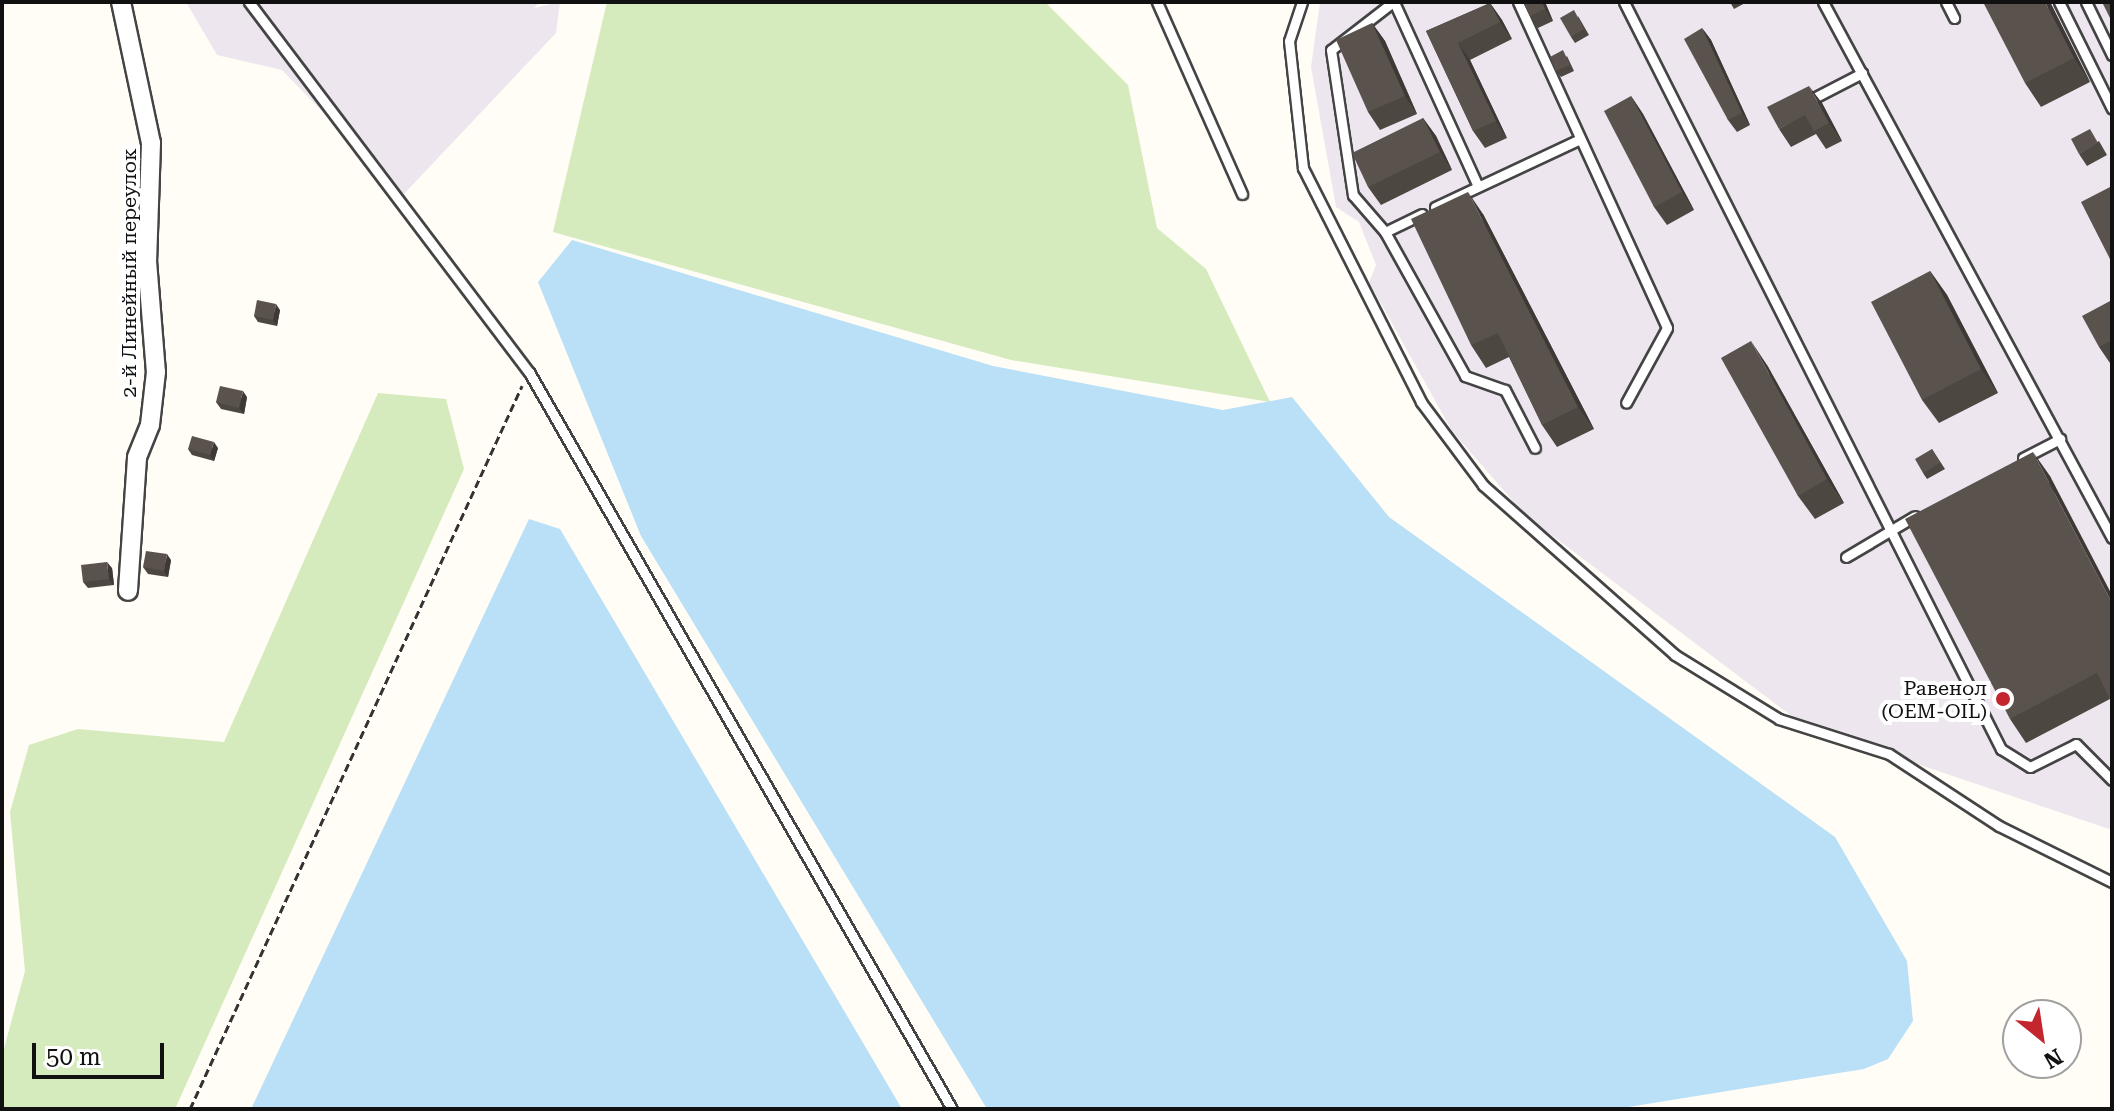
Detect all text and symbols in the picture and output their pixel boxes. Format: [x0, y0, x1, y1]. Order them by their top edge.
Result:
street label: 2-й Линейный переулок [117, 148, 141, 398]
place label: Равенол (OEM-OIL) [1882, 676, 1987, 723]
marker: Равенол (OEM-OIL) [1994, 690, 2012, 708]
north arrow [2002, 999, 2082, 1079]
scale bar [36, 1027, 168, 1077]
text: 50 m [46, 1043, 101, 1071]
text: N [2040, 1043, 2067, 1074]

